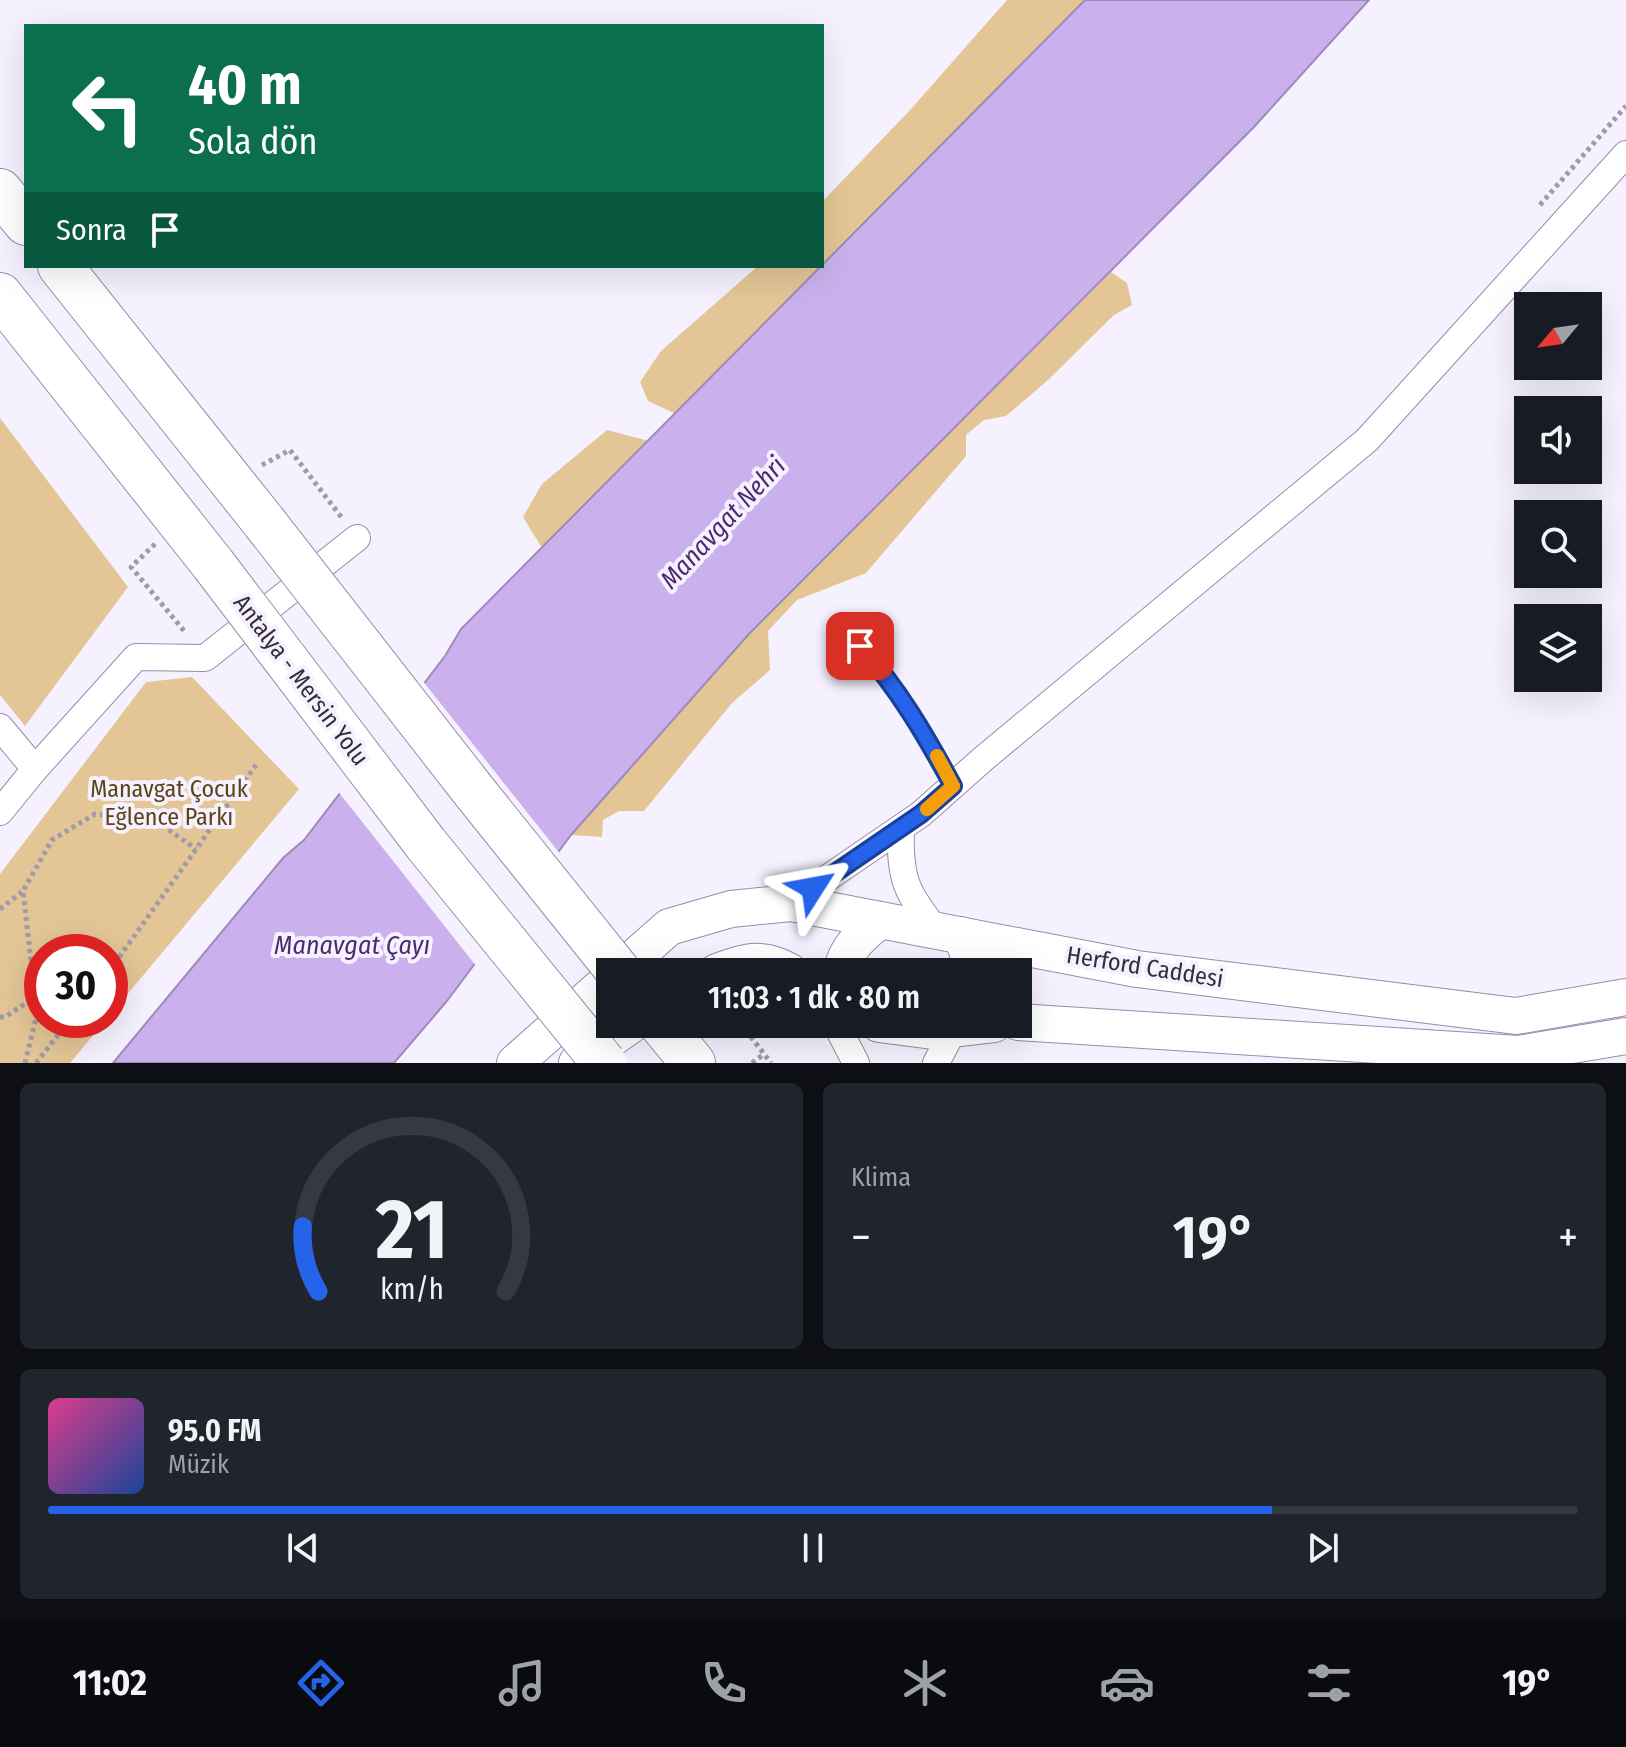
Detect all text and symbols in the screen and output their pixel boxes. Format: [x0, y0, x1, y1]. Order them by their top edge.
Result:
text: 40 m [188, 52, 302, 119]
icon: left [56, 56, 160, 160]
text: Sola dön [188, 120, 317, 164]
icon: arrive [143, 208, 187, 252]
text: Sonra [56, 212, 127, 248]
north arrow [1514, 292, 1602, 380]
map controls [1514, 292, 1602, 692]
button: sound [1514, 396, 1602, 484]
water label: Manavgat Nehri [654, 450, 792, 595]
button: search [1514, 500, 1602, 588]
street label: Antalya - Mersin Yolu [228, 589, 374, 771]
button: layers [1514, 604, 1602, 692]
pin [826, 612, 894, 680]
icon: arrive [838, 624, 882, 668]
park label: Manavgat Çocuk Eğlence Parkı [90, 775, 249, 831]
position arrow [771, 846, 855, 930]
water label: Manavgat Çayı [274, 930, 430, 961]
speed limit sign: 30 [24, 934, 128, 1038]
street label: Herford Caddesi [1065, 941, 1225, 993]
text: 11:03 · 1 dk · 80 m [708, 980, 920, 1016]
text: Klima [851, 1162, 911, 1193]
text: 21 [374, 1180, 448, 1280]
text: 19° [1173, 1202, 1256, 1274]
text: − [851, 1211, 871, 1264]
text: + [1558, 1211, 1578, 1264]
text: km/h [380, 1272, 443, 1307]
text: 95.0 FM [168, 1413, 261, 1449]
text: Müzik [168, 1449, 229, 1480]
icon: previous [281, 1526, 325, 1570]
icon: pause [791, 1526, 835, 1570]
icon: next [1301, 1526, 1345, 1570]
icon: directions [293, 1655, 349, 1711]
icon: music [494, 1655, 550, 1711]
icon: phone [696, 1655, 752, 1711]
icon: climate [897, 1655, 953, 1711]
icon: car [1099, 1655, 1155, 1711]
icon: filters [1301, 1655, 1357, 1711]
text: 11:02 [73, 1661, 147, 1705]
text: 19° [1502, 1661, 1553, 1705]

